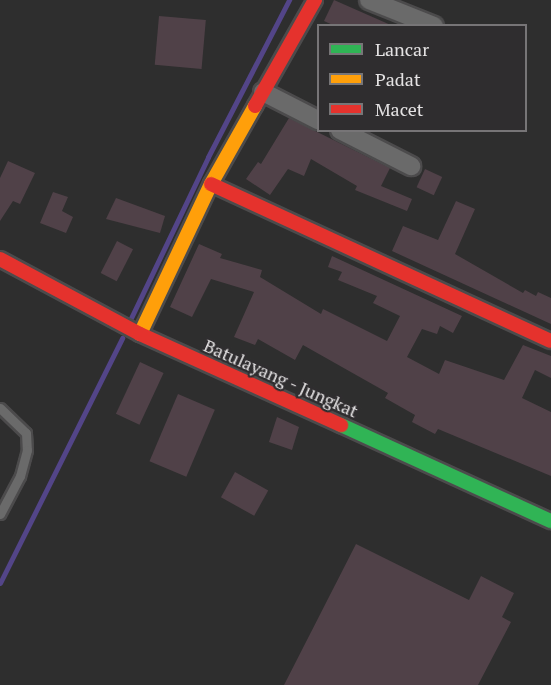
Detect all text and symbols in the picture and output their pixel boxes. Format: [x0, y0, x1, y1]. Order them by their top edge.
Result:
legend [317, 24, 527, 132]
text: Lancar [375, 37, 429, 61]
text: Padat [375, 67, 421, 91]
text: Macet [375, 97, 424, 121]
street label: Batulayang - Jungkat [200, 334, 362, 422]

